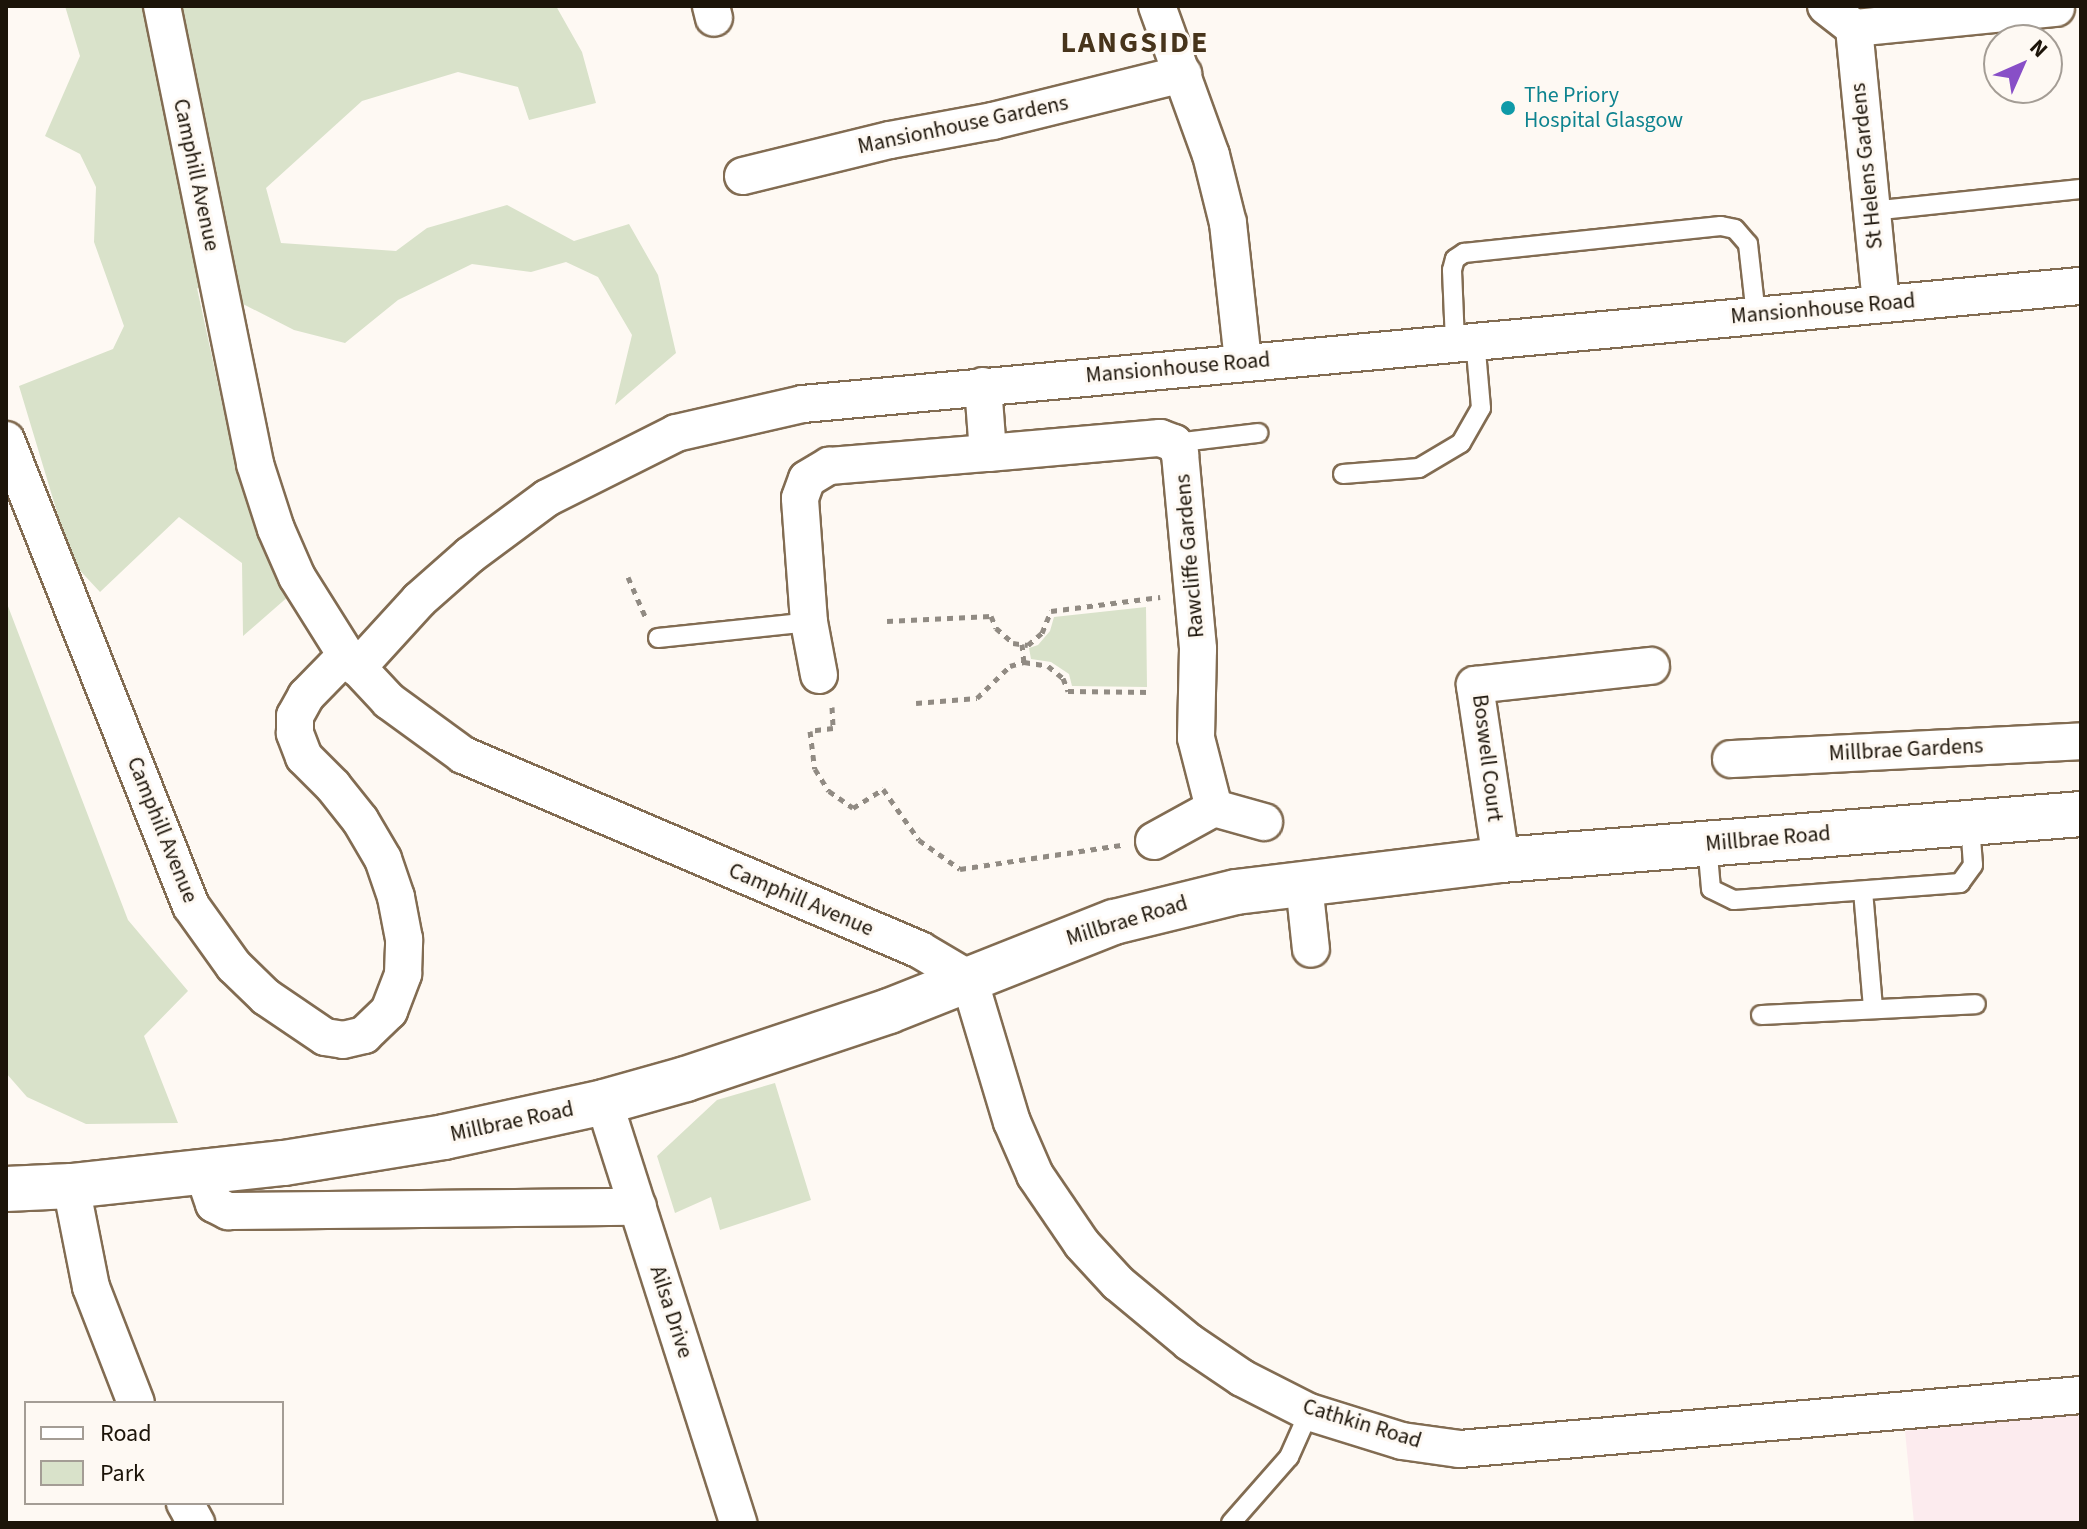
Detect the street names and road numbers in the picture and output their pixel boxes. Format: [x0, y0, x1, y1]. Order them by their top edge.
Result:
street label: St Helens Gardens [1845, 82, 1889, 250]
street label: Mansionhouse Gardens [855, 90, 1071, 160]
street label: Camphill Avenue [167, 96, 225, 254]
street label: Mansionhouse Road [1730, 288, 1916, 330]
street label: Mansionhouse Road [1085, 347, 1271, 389]
street label: Rawcliffe Gardens [1170, 473, 1210, 639]
street label: Boswell Court [1466, 693, 1508, 823]
street label: Millbrae Gardens [1828, 733, 1984, 767]
street label: Camphill Avenue [121, 753, 203, 907]
street label: Millbrae Road [1704, 820, 1832, 858]
street label: Camphill Avenue [725, 858, 877, 942]
street label: Millbrae Road [1063, 890, 1191, 952]
street label: Millbrae Road [448, 1096, 576, 1148]
street label: Ailsa Drive [644, 1263, 698, 1361]
street label: Cathkin Road [1299, 1393, 1425, 1455]

